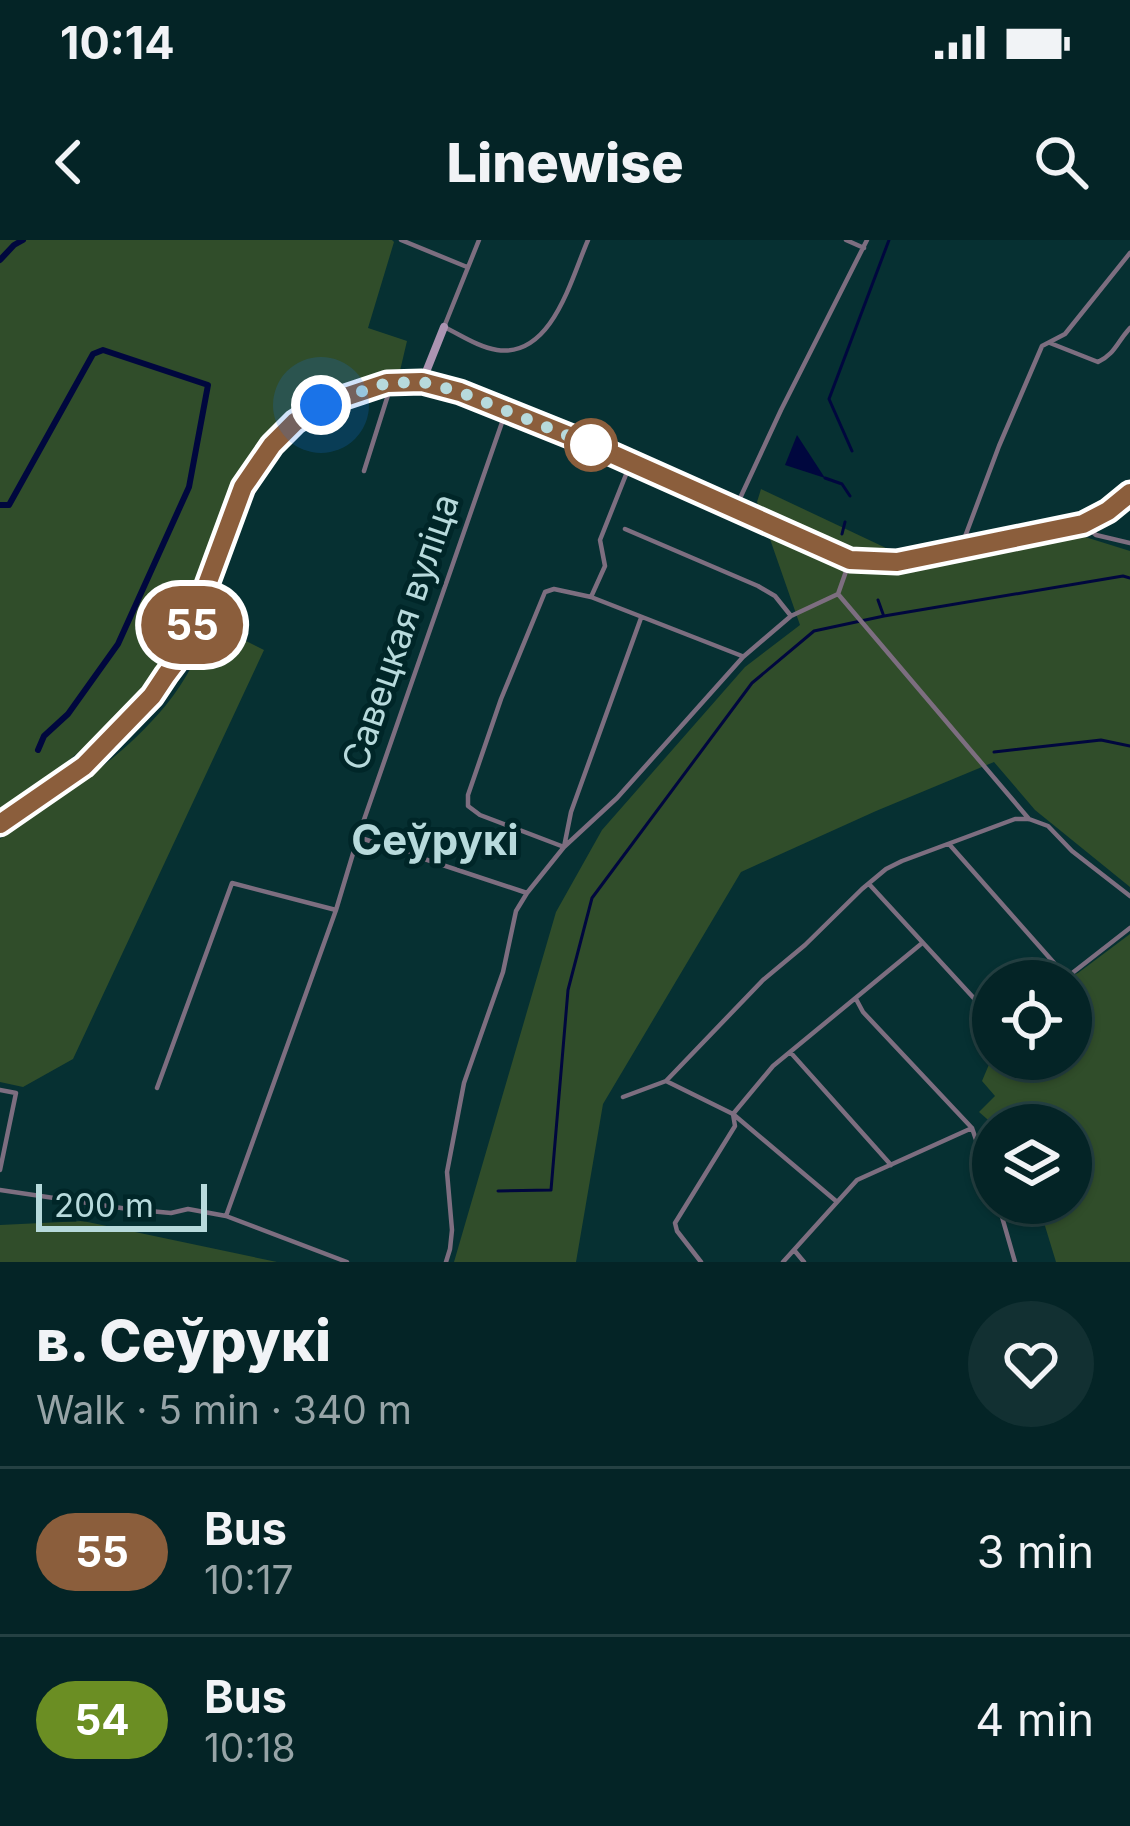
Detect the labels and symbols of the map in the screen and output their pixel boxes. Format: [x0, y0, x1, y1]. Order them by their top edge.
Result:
your location [291, 375, 351, 435]
unlabelled marker [566, 420, 616, 470]
street label: Савецкая вуліца [332, 488, 468, 776]
line badge: 55 [138, 586, 246, 664]
district label: Сеўрукі [351, 814, 519, 865]
scale bar [36, 1178, 207, 1231]

